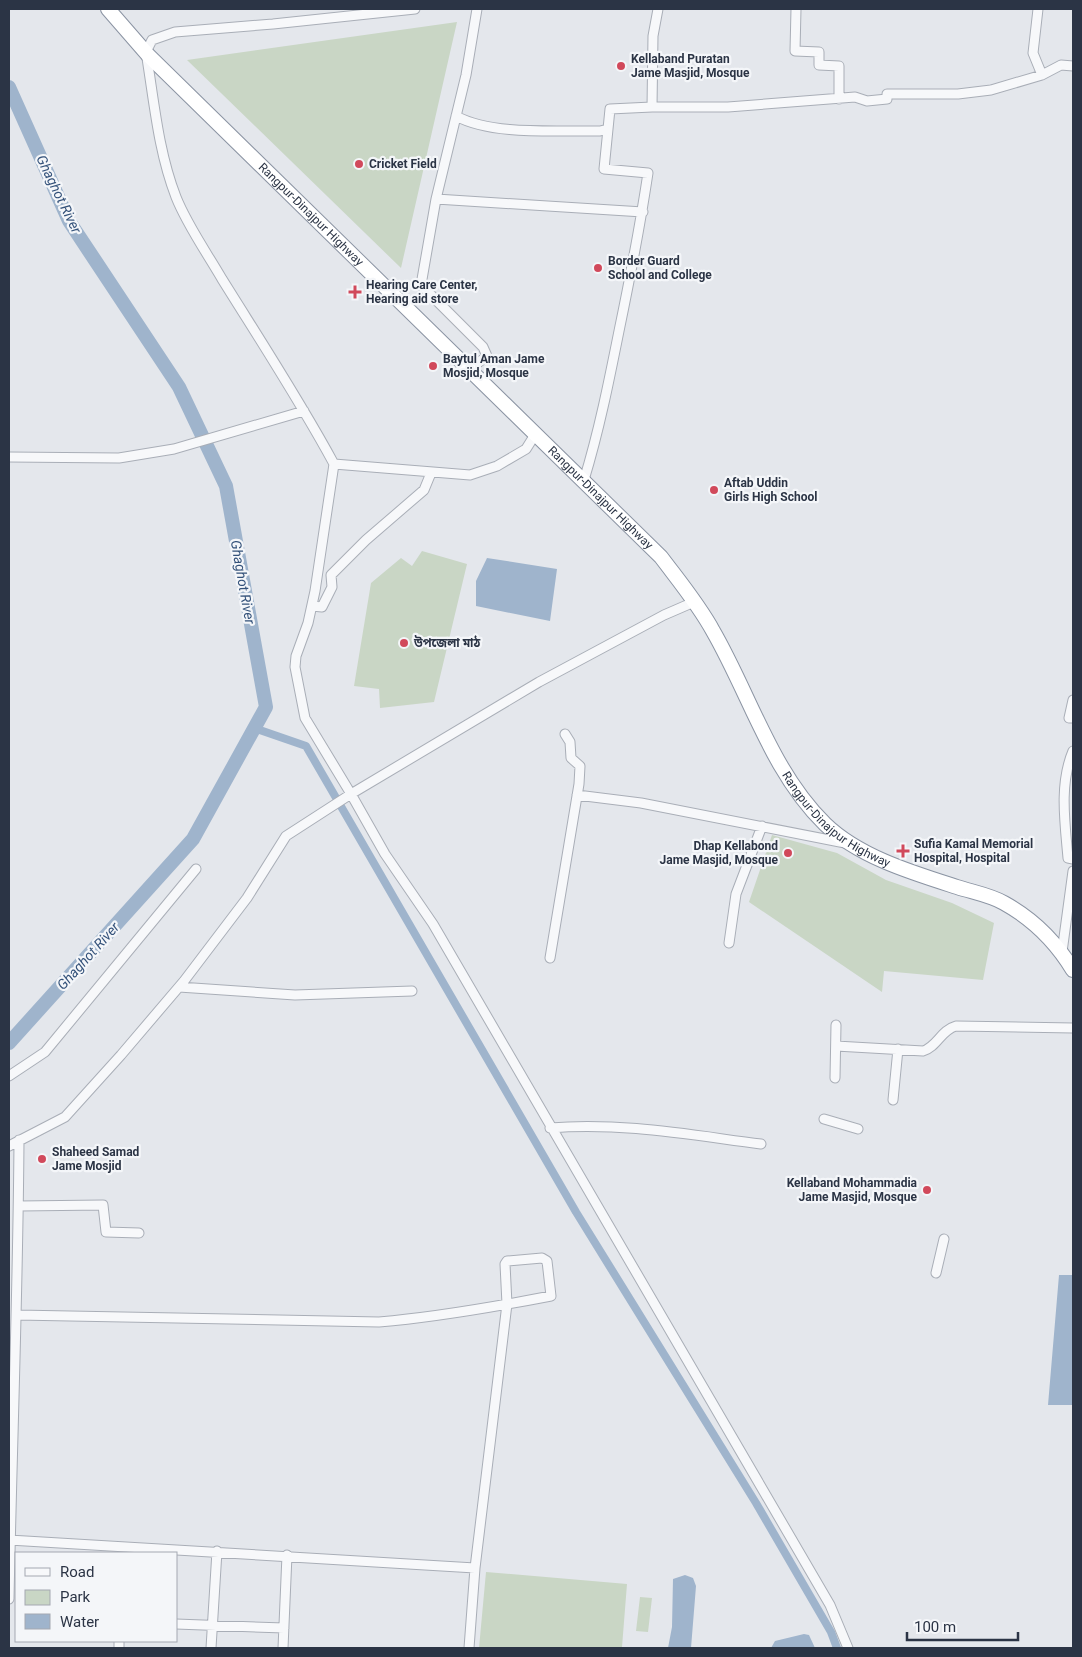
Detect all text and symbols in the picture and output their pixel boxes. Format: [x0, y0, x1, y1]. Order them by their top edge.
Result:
place label: Kellaband Puratan Jame Masjid, Mosque [631, 52, 750, 80]
marker: Kellaband Puratan Jame Masjid, Mosque [615, 60, 627, 72]
water label: Ghaghot River [33, 152, 85, 236]
place label: Cricket Field [369, 157, 437, 171]
marker: Cricket Field [353, 158, 365, 170]
street label: Rangpur-Dinajpur Highway [256, 160, 367, 269]
place label: Border Guard School and College [608, 254, 712, 282]
marker: Border Guard School and College [592, 262, 604, 274]
place label: Hearing Care Center, Hearing aid store [366, 278, 478, 306]
marker: Hearing Care Center, Hearing aid store [348, 285, 362, 299]
place label: Baytul Aman Jame Mosjid, Mosque [443, 352, 545, 380]
marker: Baytul Aman Jame Mosjid, Mosque [427, 360, 439, 372]
street label: Rangpur-Dinajpur Highway [545, 443, 656, 552]
place label: Aftab Uddin Girls High School [724, 476, 817, 504]
marker: Aftab Uddin Girls High School [708, 484, 720, 496]
water label: Ghaghot River [228, 539, 258, 626]
place label: উপজেলা মাঠ [413, 635, 481, 650]
marker: উপজেলা মাঠ [398, 637, 410, 649]
street label: Rangpur-Dinajpur Highway [779, 769, 893, 870]
place label: Sufia Kamal Memorial Hospital, Hospital [914, 837, 1033, 865]
place label: Dhap Kellabond Jame Masjid, Mosque [660, 839, 779, 867]
marker: Sufia Kamal Memorial Hospital, Hospital [896, 844, 910, 858]
marker: Dhap Kellabond Jame Masjid, Mosque [782, 847, 794, 859]
water label: Ghaghot River [54, 919, 123, 993]
place label: Shaheed Samad Jame Mosjid [52, 1145, 140, 1173]
marker: Shaheed Samad Jame Mosjid [36, 1153, 48, 1165]
place label: Kellaband Mohammadia Jame Masjid, Mosque [787, 1176, 918, 1204]
marker: Kellaband Mohammadia Jame Masjid, Mosque [921, 1184, 933, 1196]
legend [15, 1552, 178, 1642]
text: Road [60, 1563, 94, 1581]
text: Park [60, 1588, 91, 1606]
scale bar [907, 1610, 1018, 1642]
text: Water [60, 1613, 99, 1631]
text: 100 m [914, 1618, 956, 1636]

